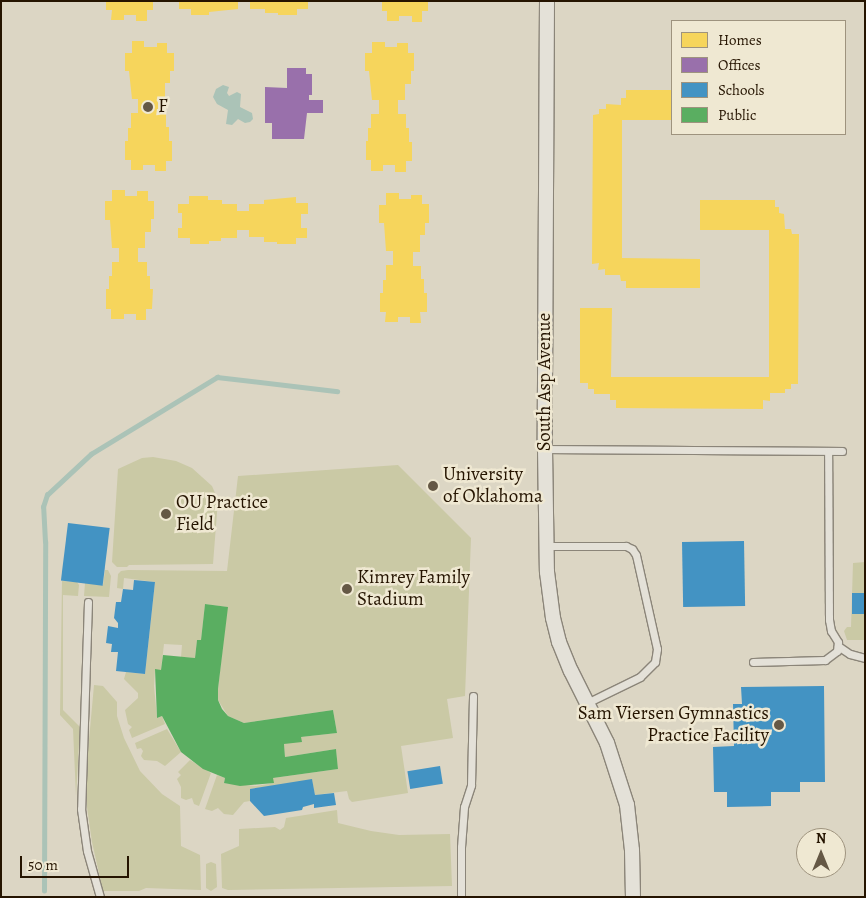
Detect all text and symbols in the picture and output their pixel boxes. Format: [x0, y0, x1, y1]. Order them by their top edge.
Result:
legend [671, 20, 846, 135]
text: Homes [718, 30, 762, 50]
text: Offices [718, 55, 761, 75]
text: Schools [718, 80, 765, 100]
place label: F [158, 96, 168, 118]
marker: F [142, 101, 154, 113]
text: Public [718, 105, 756, 125]
street label: South Asp Avenue [534, 313, 556, 451]
place label: University of Oklahoma [443, 464, 543, 508]
marker: University of Oklahoma [427, 480, 439, 492]
place label: OU Practice Field [176, 492, 268, 536]
marker: OU Practice Field [160, 508, 172, 520]
place label: Kimrey Family Stadium [357, 567, 470, 611]
marker: Kimrey Family Stadium [341, 583, 353, 595]
place label: Sam Viersen Gymnastics Practice Facility [578, 703, 769, 747]
marker: Sam Viersen Gymnastics Practice Facility [773, 719, 785, 731]
north arrow [796, 828, 846, 878]
text: N [816, 829, 826, 848]
scale bar [22, 846, 131, 878]
text: 50 m [28, 855, 58, 875]

